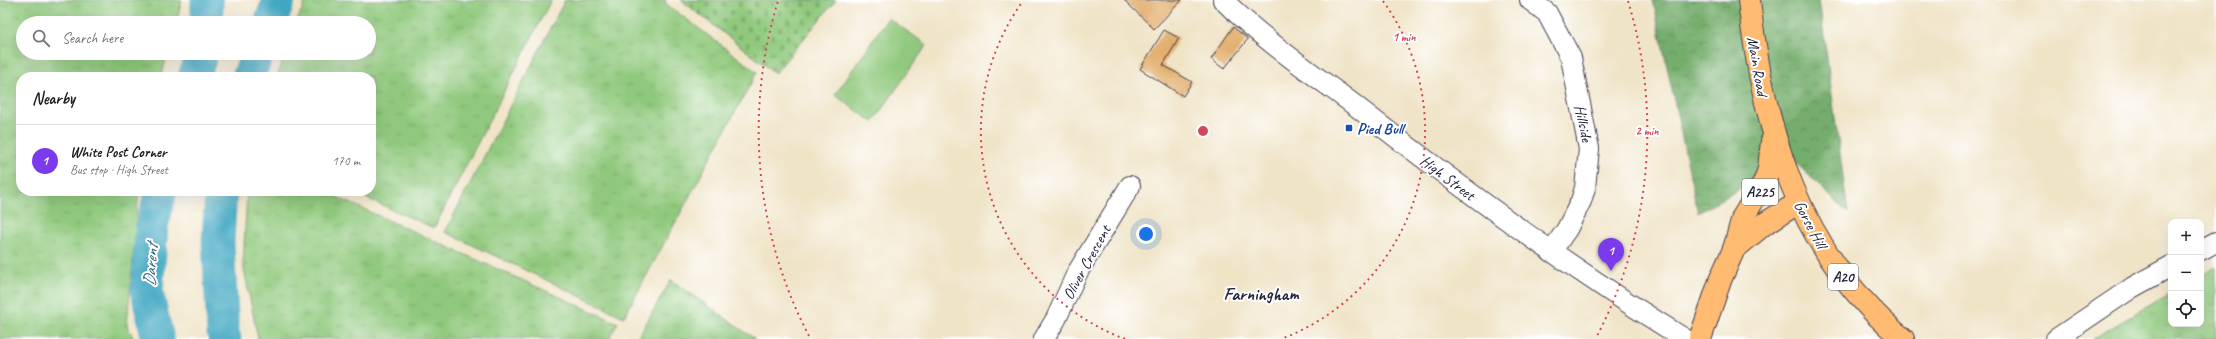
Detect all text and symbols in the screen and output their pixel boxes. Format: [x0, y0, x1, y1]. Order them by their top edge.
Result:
search box [16, 16, 376, 60]
icon: search [30, 27, 52, 49]
text: Search here [62, 29, 123, 48]
text: 1 min [1393, 29, 1416, 45]
street label: Main Road [1742, 35, 1772, 100]
text: Nearby [32, 88, 75, 109]
street label: Hillside [1569, 103, 1597, 145]
place label: Pied Bull [1357, 119, 1407, 139]
marker: Pied Bull [1344, 123, 1354, 133]
text: 2 min [1636, 123, 1659, 139]
centre of rings [1196, 124, 1210, 138]
text: White Post Corner [70, 143, 166, 162]
street label: High Street [1416, 151, 1480, 206]
text: 1 [42, 153, 48, 169]
text: 170 m [332, 153, 360, 169]
text: Bus stop · High Street [70, 162, 168, 178]
road number: A225 [1742, 179, 1778, 205]
street label: Gorse Hill [1789, 197, 1833, 255]
map controls [2168, 219, 2204, 327]
button: + [2168, 219, 2204, 255]
street label: Oliver Crescent [1058, 220, 1116, 303]
your location [1136, 224, 1156, 244]
pin: 1 [1598, 238, 1624, 271]
water label: Darent [139, 239, 163, 287]
button: − [2168, 255, 2204, 291]
road number: A20 [1828, 264, 1858, 290]
district label: Farningham [1223, 283, 1299, 305]
button: locate [2168, 291, 2204, 327]

